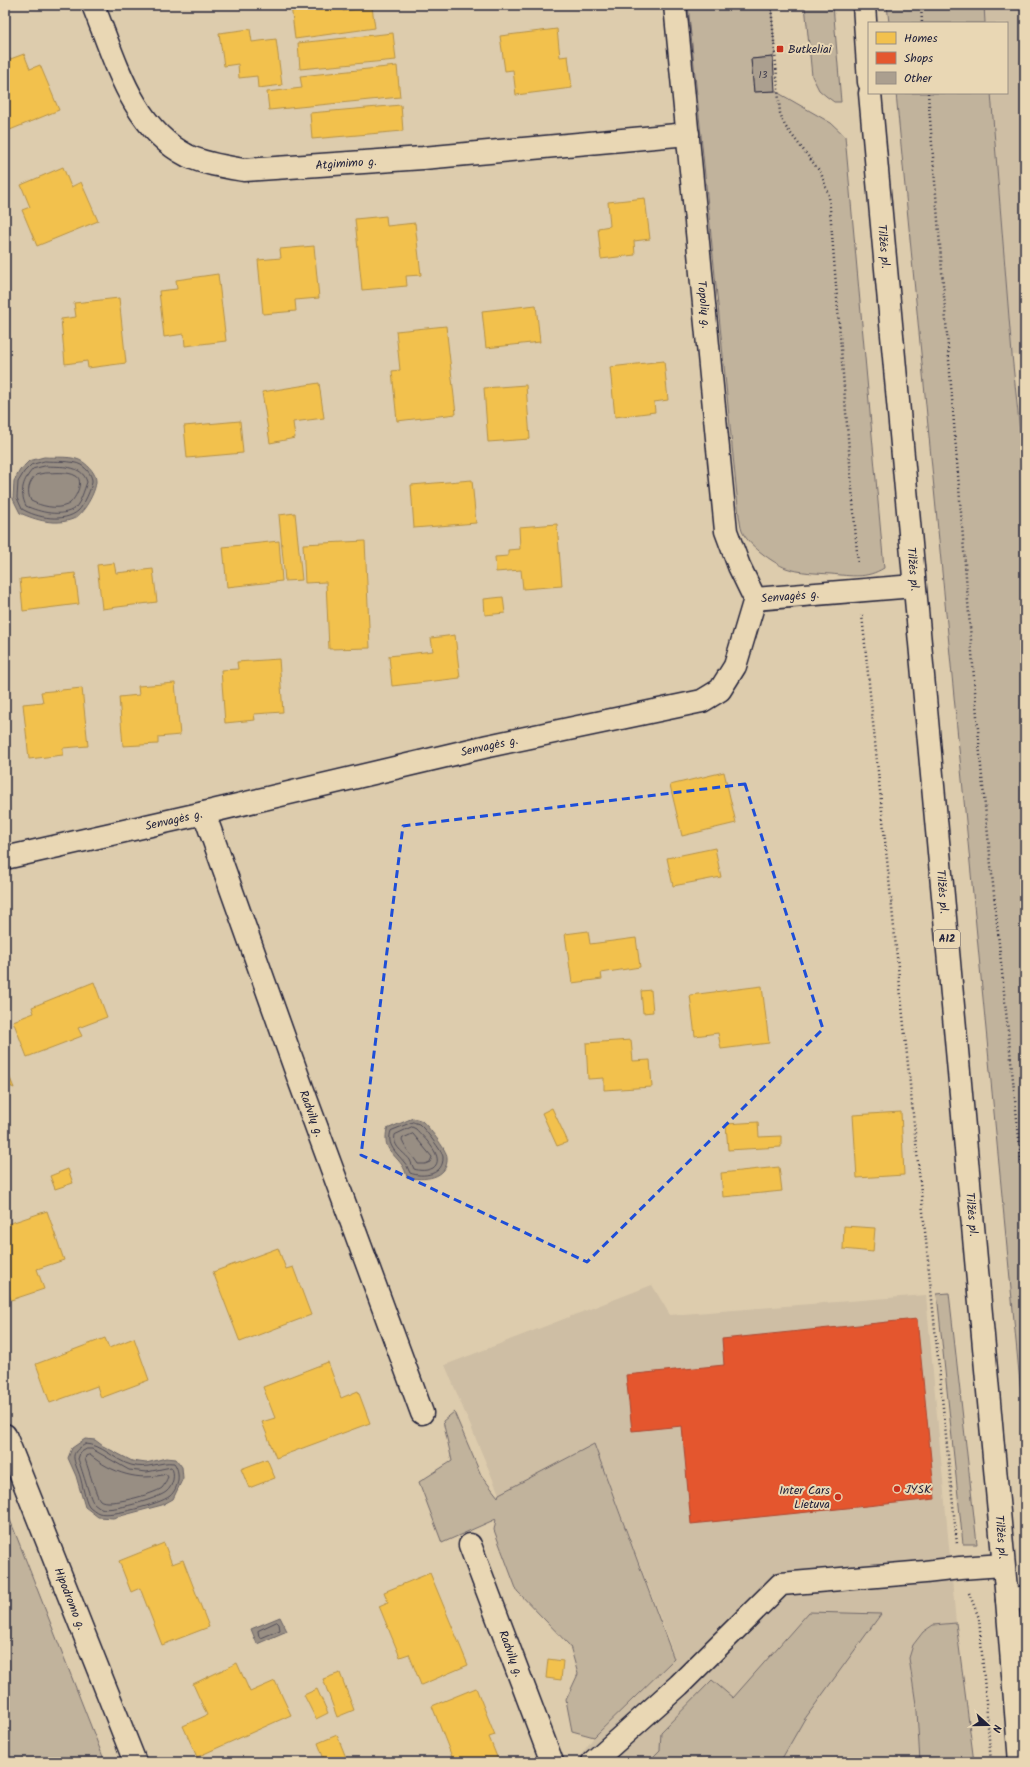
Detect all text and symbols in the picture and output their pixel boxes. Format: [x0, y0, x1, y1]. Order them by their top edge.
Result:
legend [868, 22, 1008, 94]
text: Homes [904, 29, 938, 48]
place label: Butkeliai [788, 40, 833, 59]
marker: Butkeliai [775, 44, 785, 54]
text: Shops [904, 49, 933, 68]
house number: 13 [759, 67, 768, 83]
text: Other [904, 69, 933, 88]
street label: Atgimimo g. [315, 152, 377, 175]
street label: Tilžės pl. [872, 224, 895, 269]
street label: Topolių g. [692, 280, 716, 330]
street label: Tilžės pl. [902, 546, 925, 592]
street label: Senvagės g. [760, 584, 820, 608]
street label: Senvagės g. [459, 730, 520, 762]
street label: Senvagės g. [143, 804, 204, 836]
street label: Tilžės pl. [931, 869, 954, 915]
road number: A12 [934, 930, 960, 948]
street label: Radvilų g. [294, 1087, 329, 1140]
street label: Tilžės pl. [960, 1192, 983, 1237]
place label: JYSK [905, 1480, 932, 1499]
place label: Inter Cars Lietuva [779, 1481, 830, 1514]
marker: JYSK [892, 1484, 902, 1494]
marker: Inter Cars Lietuva [833, 1492, 843, 1502]
street label: Tilžės pl. [990, 1514, 1013, 1560]
street label: Hipodromo g. [49, 1564, 91, 1633]
street label: Radvilų g. [494, 1627, 529, 1680]
north arrow [968, 1705, 1008, 1745]
text: N [987, 1722, 1006, 1735]

